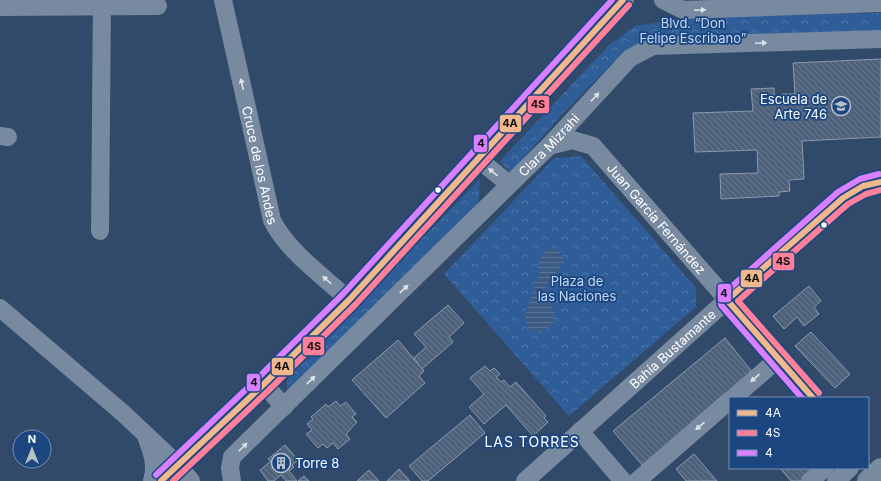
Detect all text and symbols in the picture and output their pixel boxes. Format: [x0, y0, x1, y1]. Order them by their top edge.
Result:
one-way arrow [694, 7, 707, 13]
park label: Blvd. “Don Felipe Escribano” [640, 15, 747, 46]
one-way arrow [755, 40, 768, 46]
one-way arrow [238, 78, 244, 91]
place label: Escuela de Arte 746 [760, 91, 827, 122]
one-way arrow [590, 92, 599, 102]
line badge: 4S [527, 95, 550, 114]
school or university icon: Escuela de Arte 746 [830, 95, 852, 117]
text: 4S [531, 97, 545, 111]
street label: Cruce de los Andes [239, 104, 281, 227]
street label: Clara Mizrahi [515, 110, 583, 180]
line badge: 4A [499, 114, 522, 133]
text: 4A [502, 116, 518, 130]
line badge: 4 [473, 134, 488, 153]
text: 4 [477, 136, 485, 150]
street label: Juan García Fernández [604, 160, 709, 277]
one-way arrow [488, 168, 499, 176]
unlabelled marker [433, 185, 443, 195]
unlabelled marker [819, 220, 829, 230]
line badge: 4S [772, 252, 795, 271]
text: 4S [776, 254, 790, 268]
line badge: 4A [740, 269, 763, 288]
text: 4A [744, 271, 760, 285]
park label: Plaza de las Naciones [538, 273, 616, 304]
one-way arrow [323, 276, 332, 285]
line badge: 4 [717, 283, 732, 303]
one-way arrow [399, 284, 409, 294]
text: 4 [720, 286, 728, 300]
street label: Bahía Bustamante [626, 306, 719, 392]
line badge: 4S [302, 336, 325, 356]
text: 4S [307, 339, 321, 353]
line badge: 4A [271, 357, 294, 376]
text: 4A [274, 359, 290, 373]
line badge: 4 [246, 373, 261, 392]
one-way arrow [750, 374, 761, 383]
text: 4 [250, 375, 258, 389]
one-way arrow [306, 375, 316, 384]
legend [729, 397, 869, 469]
text: 4A [765, 405, 781, 420]
one-way arrow [695, 421, 706, 430]
text: 4S [765, 425, 781, 440]
north arrow [12, 429, 52, 469]
text: N [28, 432, 36, 446]
district label: LAS TORRES [484, 433, 580, 450]
one-way arrow [238, 442, 248, 452]
text: 4 [765, 445, 773, 460]
building icon: Torre 8 [270, 452, 292, 474]
place label: Torre 8 [295, 455, 339, 471]

